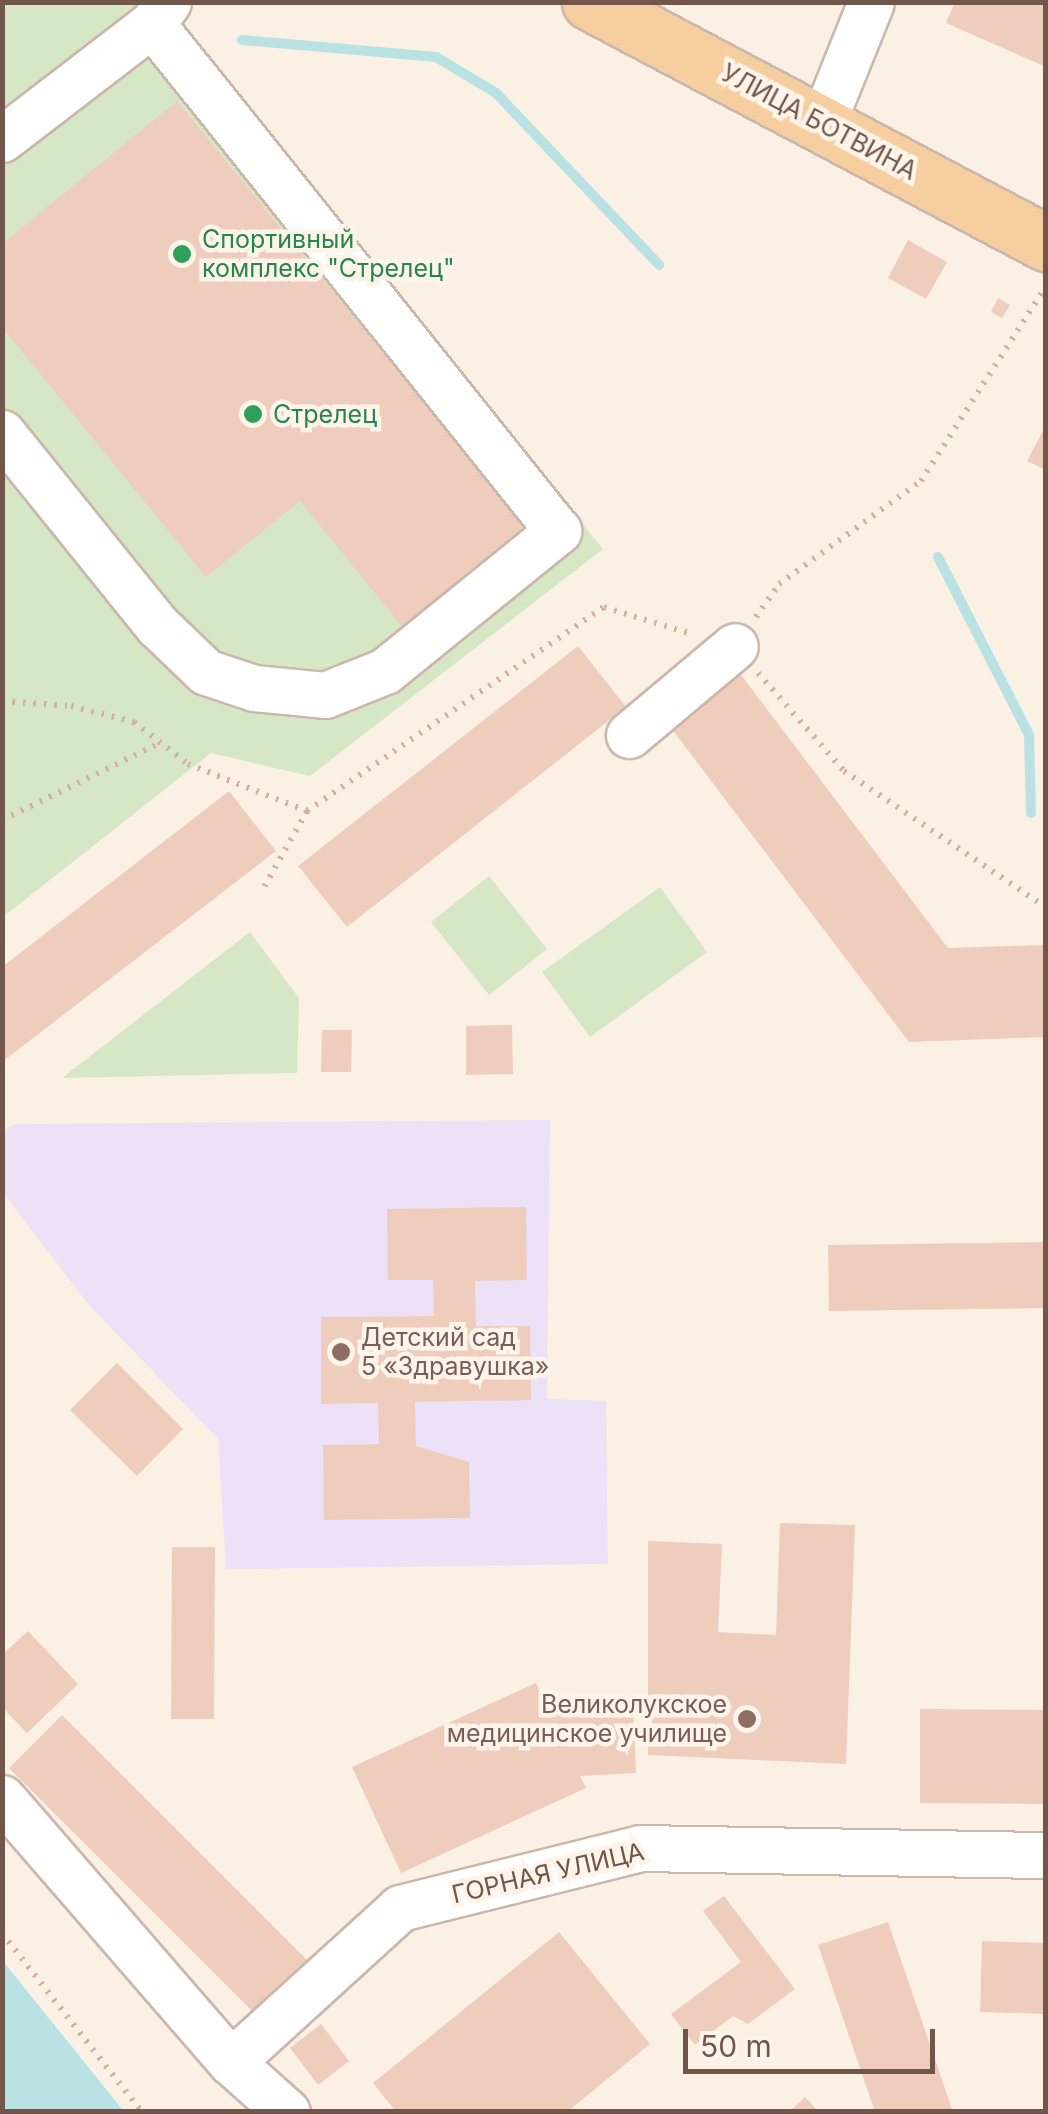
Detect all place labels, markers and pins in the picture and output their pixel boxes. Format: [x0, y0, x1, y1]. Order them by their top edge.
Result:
place label: Спортивный комплекс "Стрелец" [202, 225, 455, 284]
marker: Спортивный комплекс "Стрелец" [171, 243, 193, 265]
place label: Стрелец [273, 399, 377, 429]
marker: Стрелец [242, 403, 264, 425]
place label: Детский сад 5 «Здравушка» [361, 1323, 549, 1382]
marker: Детский сад 5 «Здравушка» [330, 1341, 352, 1363]
place label: Великолукское медицинское училище [447, 1690, 727, 1749]
marker: Великолукское медицинское училище [736, 1708, 758, 1730]

